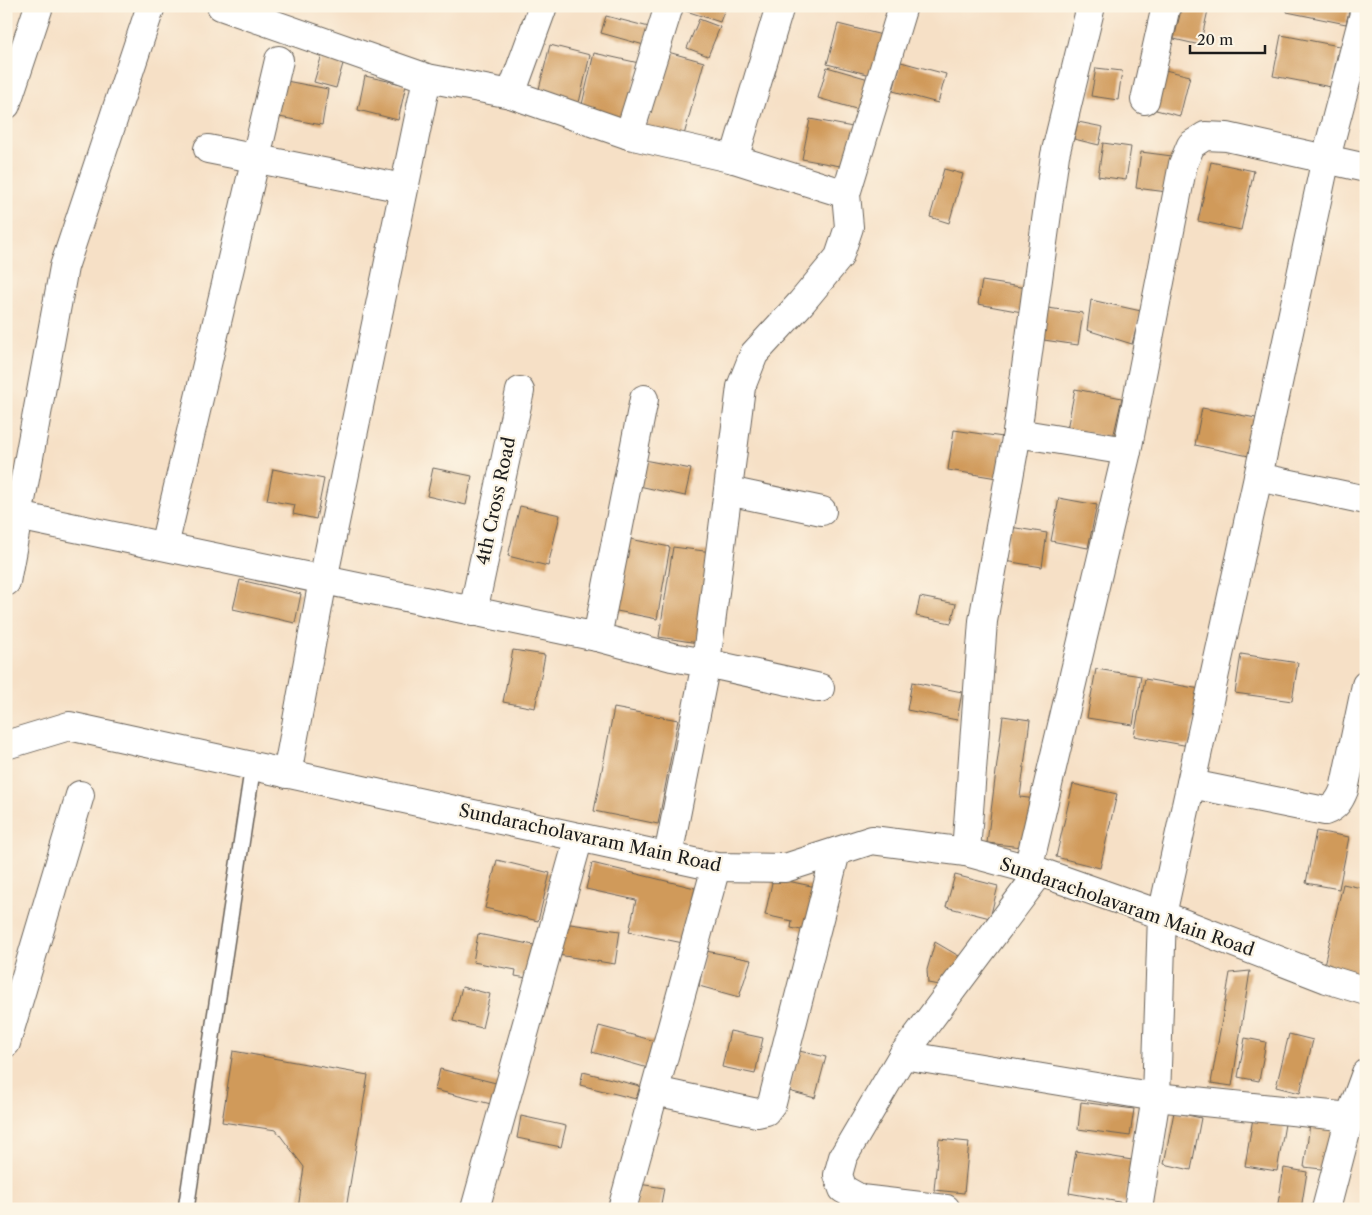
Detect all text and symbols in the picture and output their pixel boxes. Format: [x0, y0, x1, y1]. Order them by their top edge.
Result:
scale bar [1190, 22, 1264, 54]
text: 20 m [1197, 30, 1233, 49]
street label: 4th Cross Road [472, 435, 520, 567]
street label: Sundaracholavaram Main Road [457, 799, 723, 877]
street label: Sundaracholavaram Main Road [997, 853, 1257, 961]

